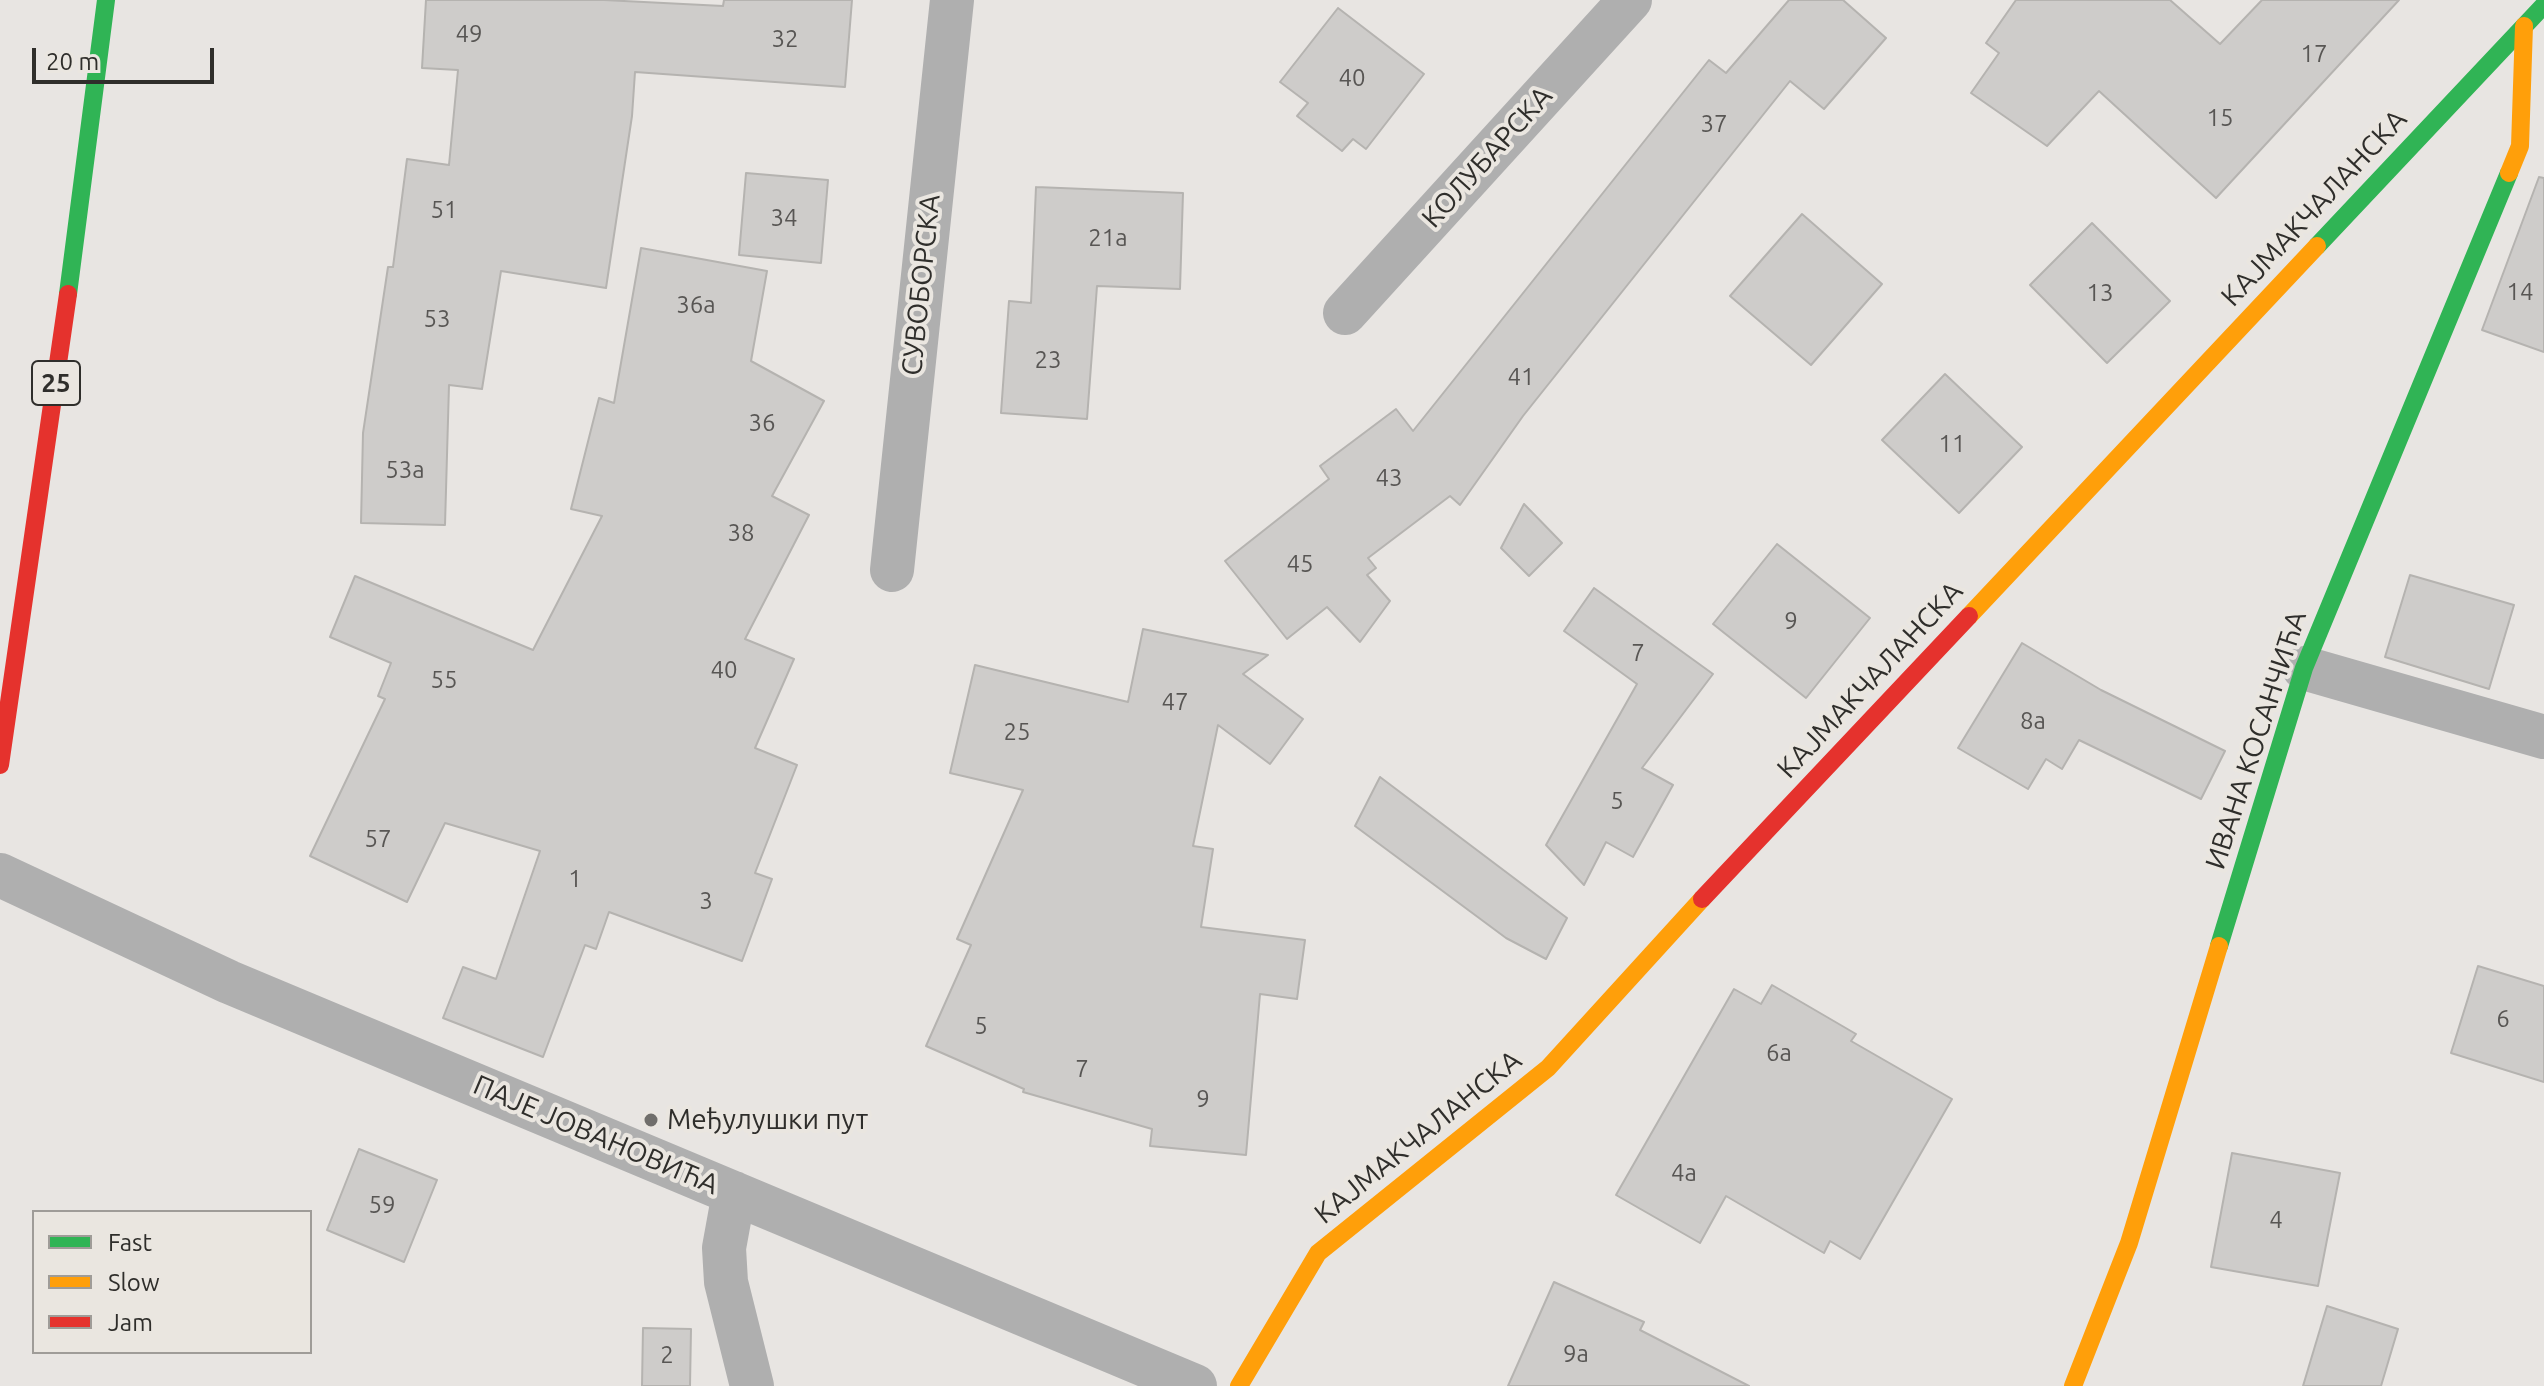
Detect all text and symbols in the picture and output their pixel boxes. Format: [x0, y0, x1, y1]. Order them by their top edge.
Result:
house number: 49 [455, 20, 483, 48]
house number: 32 [771, 25, 799, 53]
scale bar [36, 32, 218, 82]
house number: 17 [2300, 40, 2328, 68]
text: 20 m [46, 48, 99, 75]
house number: 40 [1338, 64, 1366, 92]
street label: КОЛУБАРСКА [1415, 79, 1559, 235]
street label: КАЈМАКЧАЛАНСКА [2214, 103, 2414, 313]
house number: 15 [2206, 104, 2234, 132]
house number: 37 [1700, 110, 1728, 138]
street label: СУВОБОРСКА [895, 193, 947, 377]
house number: 51 [430, 196, 458, 224]
house number: 34 [770, 204, 798, 232]
house number: 21a [1088, 224, 1128, 252]
house number: 14 [2506, 278, 2534, 306]
house number: 13 [2086, 279, 2114, 307]
house number: 36a [676, 291, 716, 319]
house number: 53 [423, 305, 451, 333]
house number: 23 [1034, 346, 1062, 374]
road number: 25 [32, 361, 80, 405]
house number: 41 [1507, 363, 1535, 391]
house number: 36 [748, 409, 776, 437]
house number: 11 [1938, 430, 1966, 458]
house number: 53a [385, 456, 425, 484]
house number: 43 [1375, 464, 1403, 492]
house number: 38 [727, 519, 755, 547]
house number: 45 [1286, 550, 1314, 578]
street label: КАЈМАКЧАЛАНСКА [1770, 575, 1970, 785]
house number: 9 [1784, 607, 1798, 635]
street label: ИВАНА КОСАНЧИЋА [2198, 607, 2314, 873]
house number: 7 [1631, 639, 1645, 667]
house number: 40 [710, 656, 738, 684]
house number: 55 [430, 666, 458, 694]
house number: 47 [1161, 688, 1189, 716]
house number: 8a [2020, 707, 2046, 735]
house number: 25 [1003, 718, 1031, 746]
house number: 5 [1610, 787, 1624, 815]
house number: 57 [364, 825, 392, 853]
house number: 1 [568, 865, 582, 893]
house number: 3 [699, 887, 713, 915]
house number: 6 [2496, 1005, 2510, 1033]
house number: 5 [974, 1012, 988, 1040]
house number: 6a [1766, 1039, 1792, 1067]
street label: КАЈМАКЧАЛАНСКА [1308, 1043, 1528, 1231]
house number: 7 [1075, 1055, 1089, 1083]
street label: ПАЈЕ ЈОВАНОВИЋА [468, 1068, 724, 1202]
house number: 9 [1196, 1085, 1210, 1113]
place label: Међулушки пут [667, 1103, 868, 1137]
marker: Међулушки пут [642, 1111, 660, 1129]
house number: 4a [1671, 1159, 1697, 1187]
house number: 59 [368, 1191, 396, 1219]
house number: 4 [2269, 1206, 2283, 1234]
legend [32, 1210, 312, 1354]
text: Fast [108, 1229, 152, 1256]
text: Slow [108, 1269, 160, 1296]
text: Jam [108, 1309, 153, 1336]
house number: 9a [1563, 1340, 1589, 1368]
house number: 2 [660, 1341, 674, 1369]

